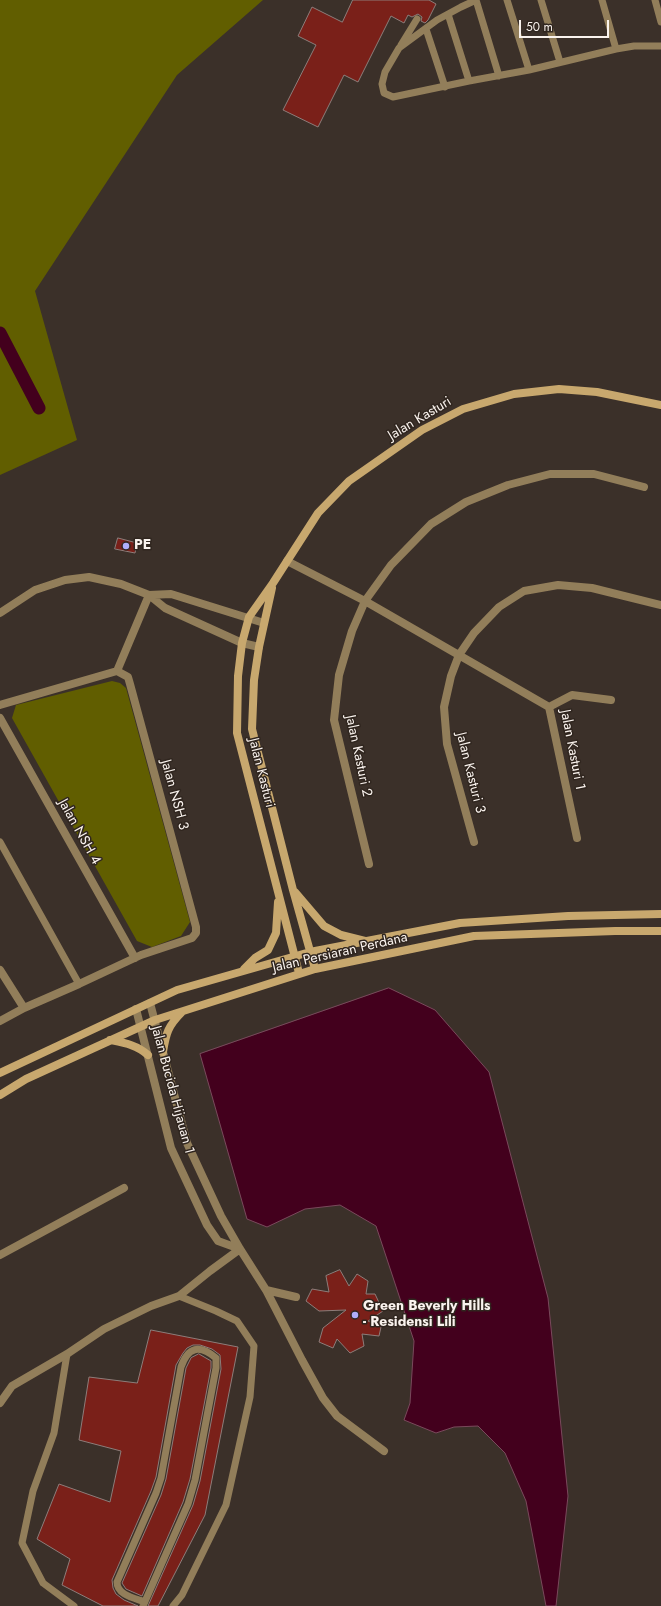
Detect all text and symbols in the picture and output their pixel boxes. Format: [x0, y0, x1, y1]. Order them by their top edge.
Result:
scale bar [521, 12, 611, 38]
text: 50 m [526, 18, 553, 36]
street label: Jalan Kasturi [385, 394, 455, 444]
place label: PE [134, 538, 151, 554]
marker: PE [121, 541, 131, 551]
street label: Jalan Kasturi 1 [556, 708, 588, 792]
street label: Jalan Kasturi 2 [341, 714, 375, 798]
street label: Jalan Kasturi 3 [452, 731, 488, 815]
street label: Jalan Kasturi [244, 737, 278, 809]
street label: Jalan NSH 3 [157, 758, 191, 832]
street label: Jalan NSH 4 [54, 796, 104, 868]
street label: Jalan Persiaran Perdana [271, 929, 409, 977]
street label: Jalan Bucida Hijauan 1 [147, 1024, 197, 1156]
place label: Green Beverly Hills - Residensi Lili [363, 1299, 490, 1332]
marker: Green Beverly Hills - Residensi Lili [350, 1310, 360, 1320]

